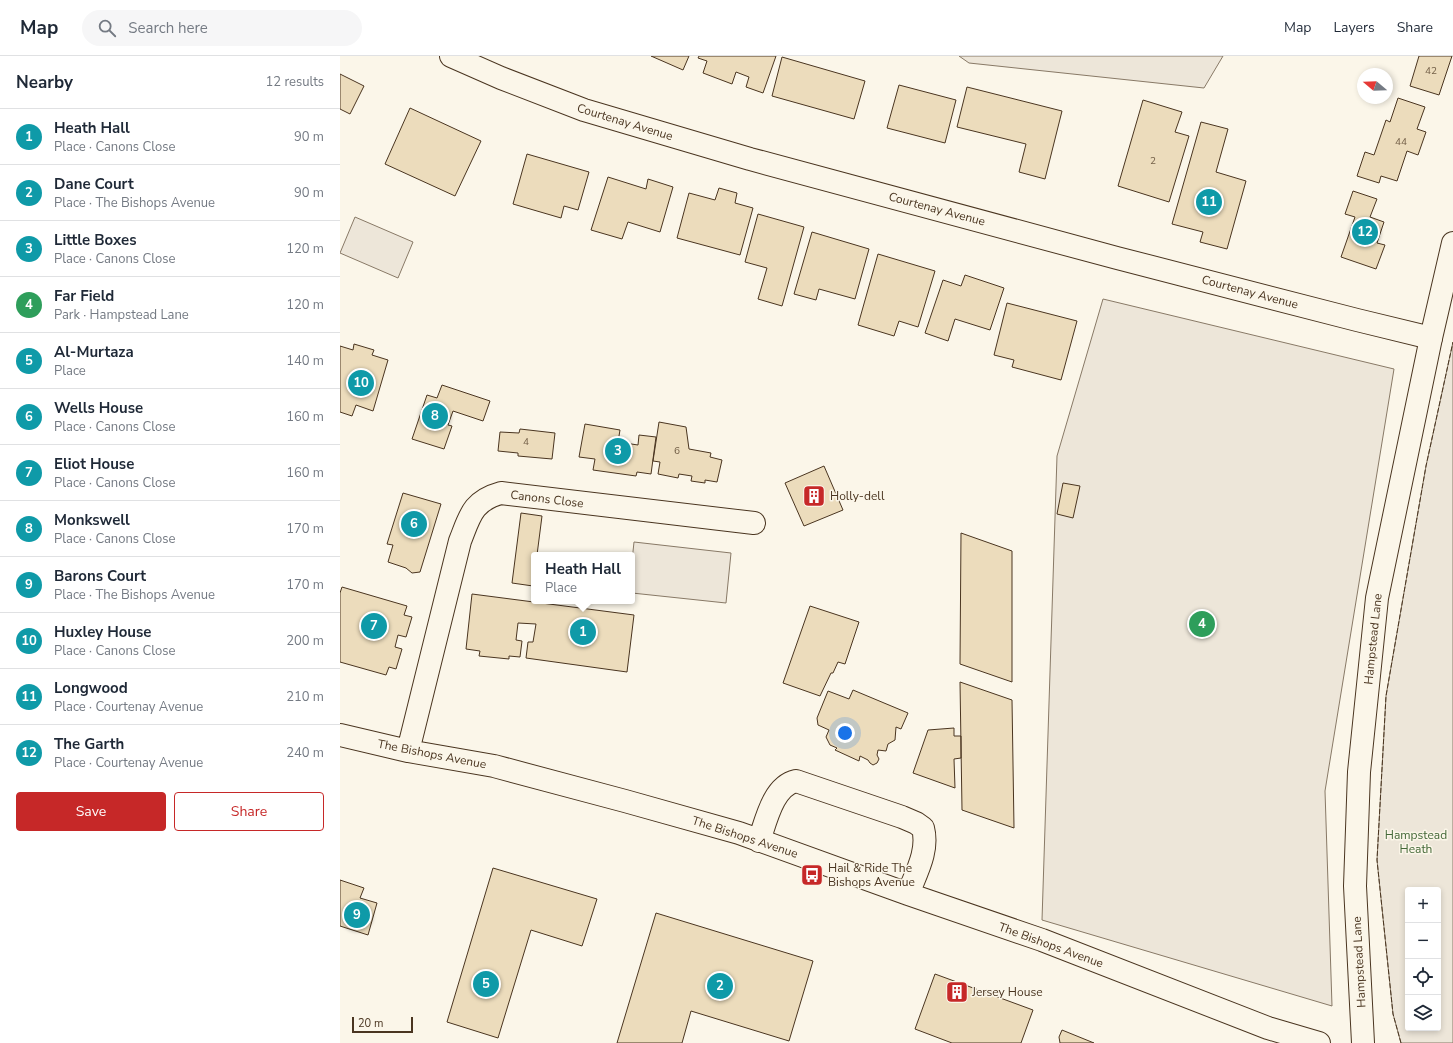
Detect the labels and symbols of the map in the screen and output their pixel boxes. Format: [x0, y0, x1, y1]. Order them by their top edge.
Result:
house number: 42 [1425, 64, 1437, 78]
north arrow [1357, 68, 1393, 104]
street label: Courtenay Avenue [575, 100, 675, 144]
house number: 44 [1395, 135, 1407, 149]
house number: 2 [1150, 154, 1156, 168]
pin: 11 [1196, 187, 1222, 217]
street label: Courtenay Avenue [887, 188, 987, 230]
pin: 12 [1352, 217, 1378, 247]
street label: Courtenay Avenue [1200, 271, 1300, 313]
pin: 10 [348, 368, 374, 398]
pin: 8 [422, 401, 448, 431]
house number: 4 [523, 435, 529, 449]
pin: 3 [605, 436, 631, 466]
house number: 6 [674, 444, 680, 458]
building icon: Holly-dell [801, 483, 827, 509]
street label: Canons Close [509, 487, 585, 511]
place label: Holly-dell [830, 488, 885, 504]
pin: 6 [401, 509, 427, 539]
street label: Hampstead Lane [1360, 593, 1386, 685]
pin: 4 [1189, 609, 1215, 639]
pin: 7 [361, 611, 387, 641]
pin: 1 [570, 617, 596, 647]
your location [835, 723, 855, 743]
street label: The Bishops Avenue [376, 736, 488, 772]
street label: The Bishops Avenue [690, 812, 800, 862]
park label: Hampstead Heath [1385, 827, 1447, 857]
place label: Hail & Ride The Bishops Avenue [828, 860, 915, 890]
bus stop icon: Hail & Ride The Bishops Avenue [799, 862, 825, 888]
pin: 9 [344, 900, 370, 930]
street label: Hampstead Lane [1349, 916, 1369, 1008]
street label: The Bishops Avenue [996, 919, 1106, 971]
pin: 5 [473, 969, 499, 999]
pin: 2 [707, 971, 733, 1001]
building icon: Jersey House [944, 979, 970, 1005]
place label: Jersey House [971, 984, 1043, 1000]
scale bar [352, 1015, 413, 1034]

